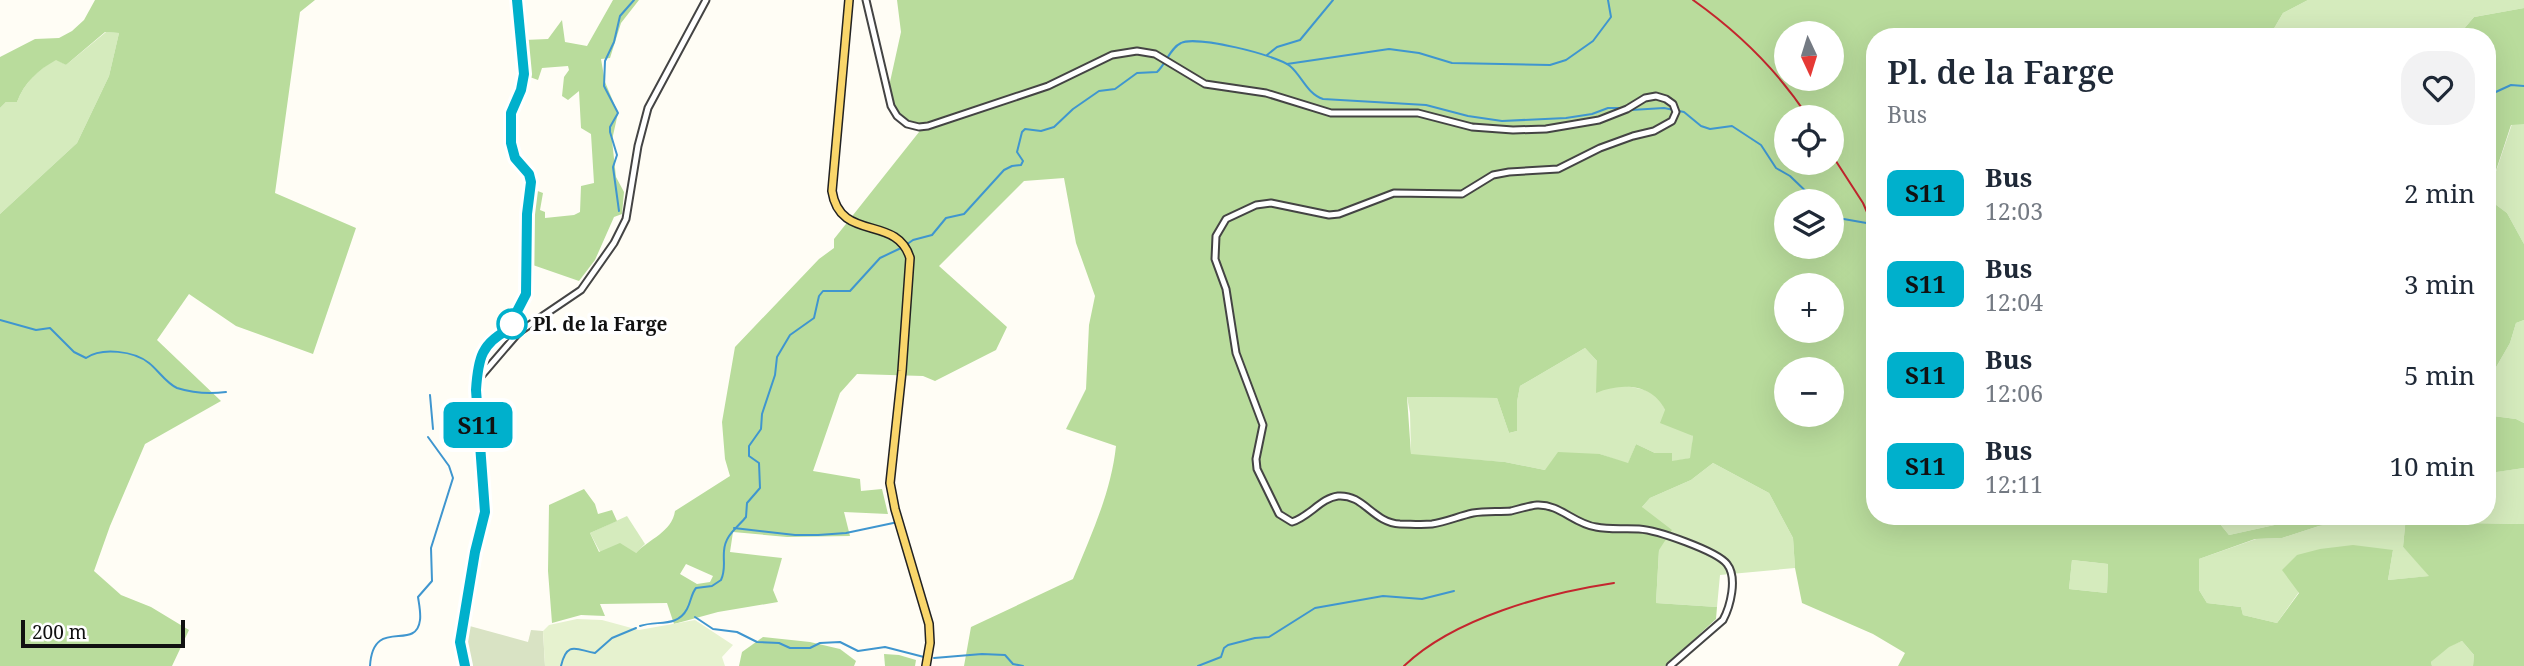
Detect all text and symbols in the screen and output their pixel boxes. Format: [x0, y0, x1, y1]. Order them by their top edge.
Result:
north arrow [1774, 21, 1844, 91]
map controls [1774, 21, 1844, 427]
text: Pl. de la Farge [1887, 49, 2115, 94]
button: heart [2401, 51, 2475, 125]
text: Bus [1887, 98, 1927, 130]
button: locate [1774, 105, 1844, 175]
text: Bus [1985, 159, 2032, 195]
text: 2 min [2404, 175, 2475, 211]
text: S11 [1905, 176, 1946, 209]
button: layers [1774, 189, 1844, 259]
text: 12:03 [1985, 195, 2043, 227]
text: Bus [1985, 250, 2032, 286]
text: 3 min [2404, 266, 2475, 302]
text: S11 [1905, 267, 1946, 300]
button: + [1774, 273, 1844, 343]
text: 12:04 [1985, 286, 2043, 318]
marker: Pl. de la Farge [497, 309, 527, 339]
place label: Pl. de la Farge [533, 311, 668, 337]
text: Bus [1985, 341, 2032, 377]
button: − [1774, 357, 1844, 427]
text: 5 min [2404, 357, 2475, 393]
text: S11 [1905, 358, 1946, 391]
text: 12:06 [1985, 377, 2043, 409]
line badge: S11 [438, 402, 518, 448]
text: S11 [457, 408, 499, 441]
text: Bus [1985, 432, 2032, 468]
text: 10 min [2390, 448, 2475, 484]
text: S11 [1905, 449, 1946, 482]
text: 12:11 [1985, 468, 2043, 500]
scale bar [21, 617, 186, 649]
text: 200 m [32, 619, 87, 645]

